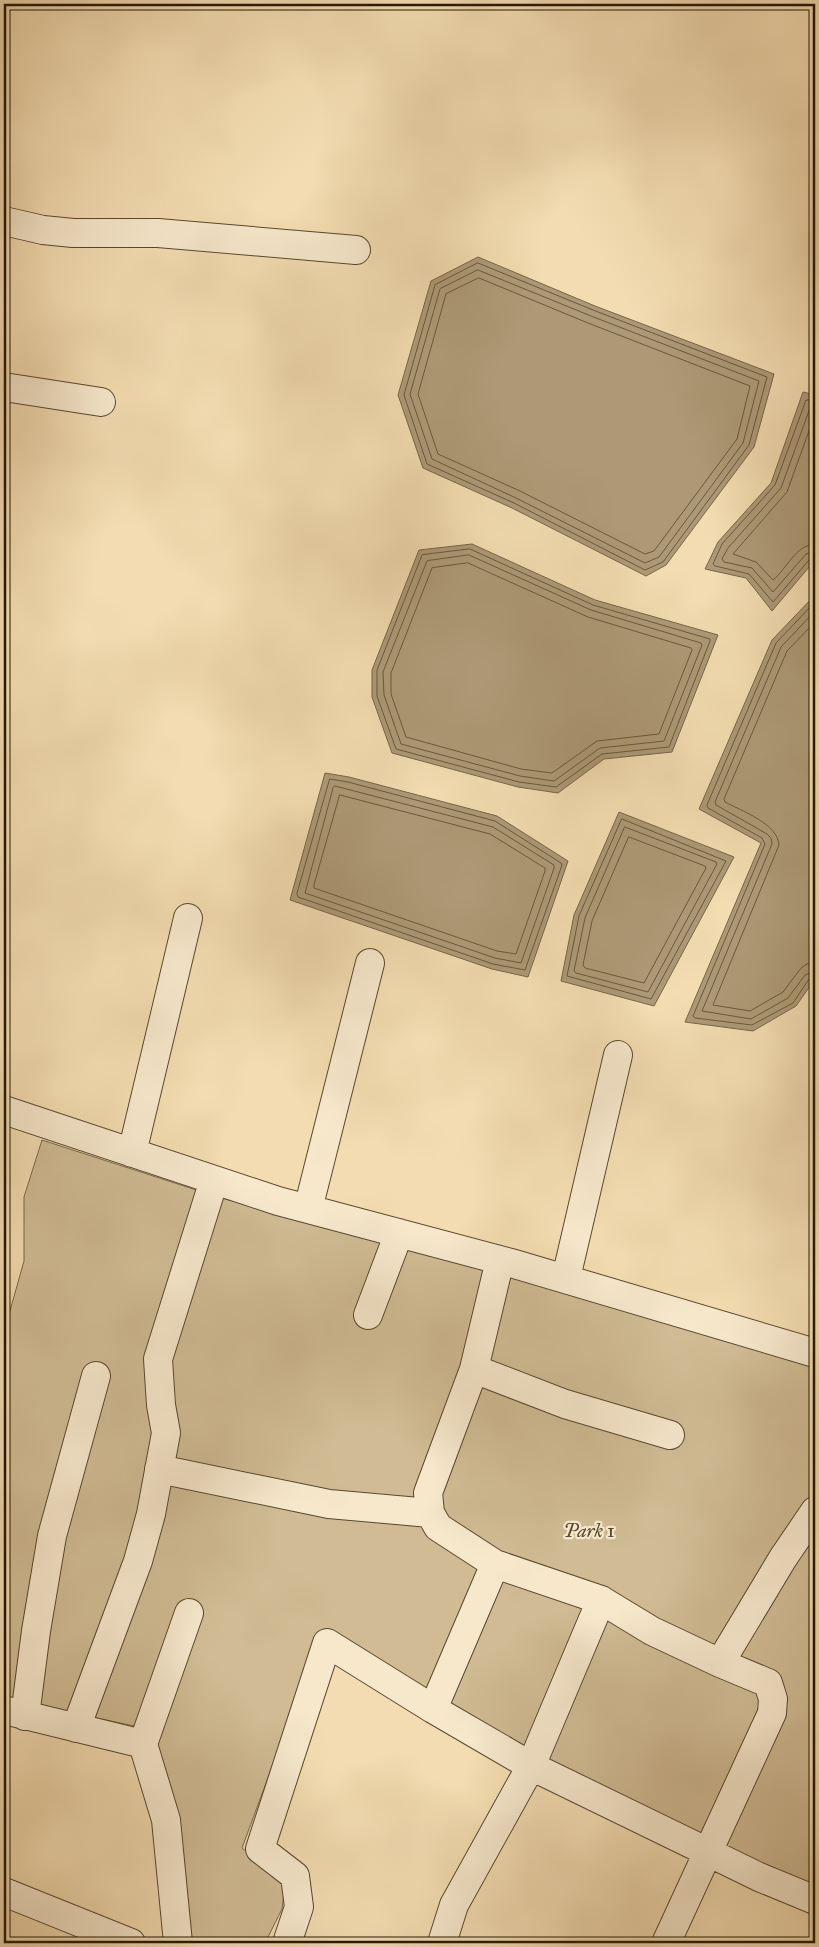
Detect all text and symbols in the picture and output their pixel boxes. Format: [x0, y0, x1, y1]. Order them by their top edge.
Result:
park label: Park 1 [563, 1519, 615, 1542]

